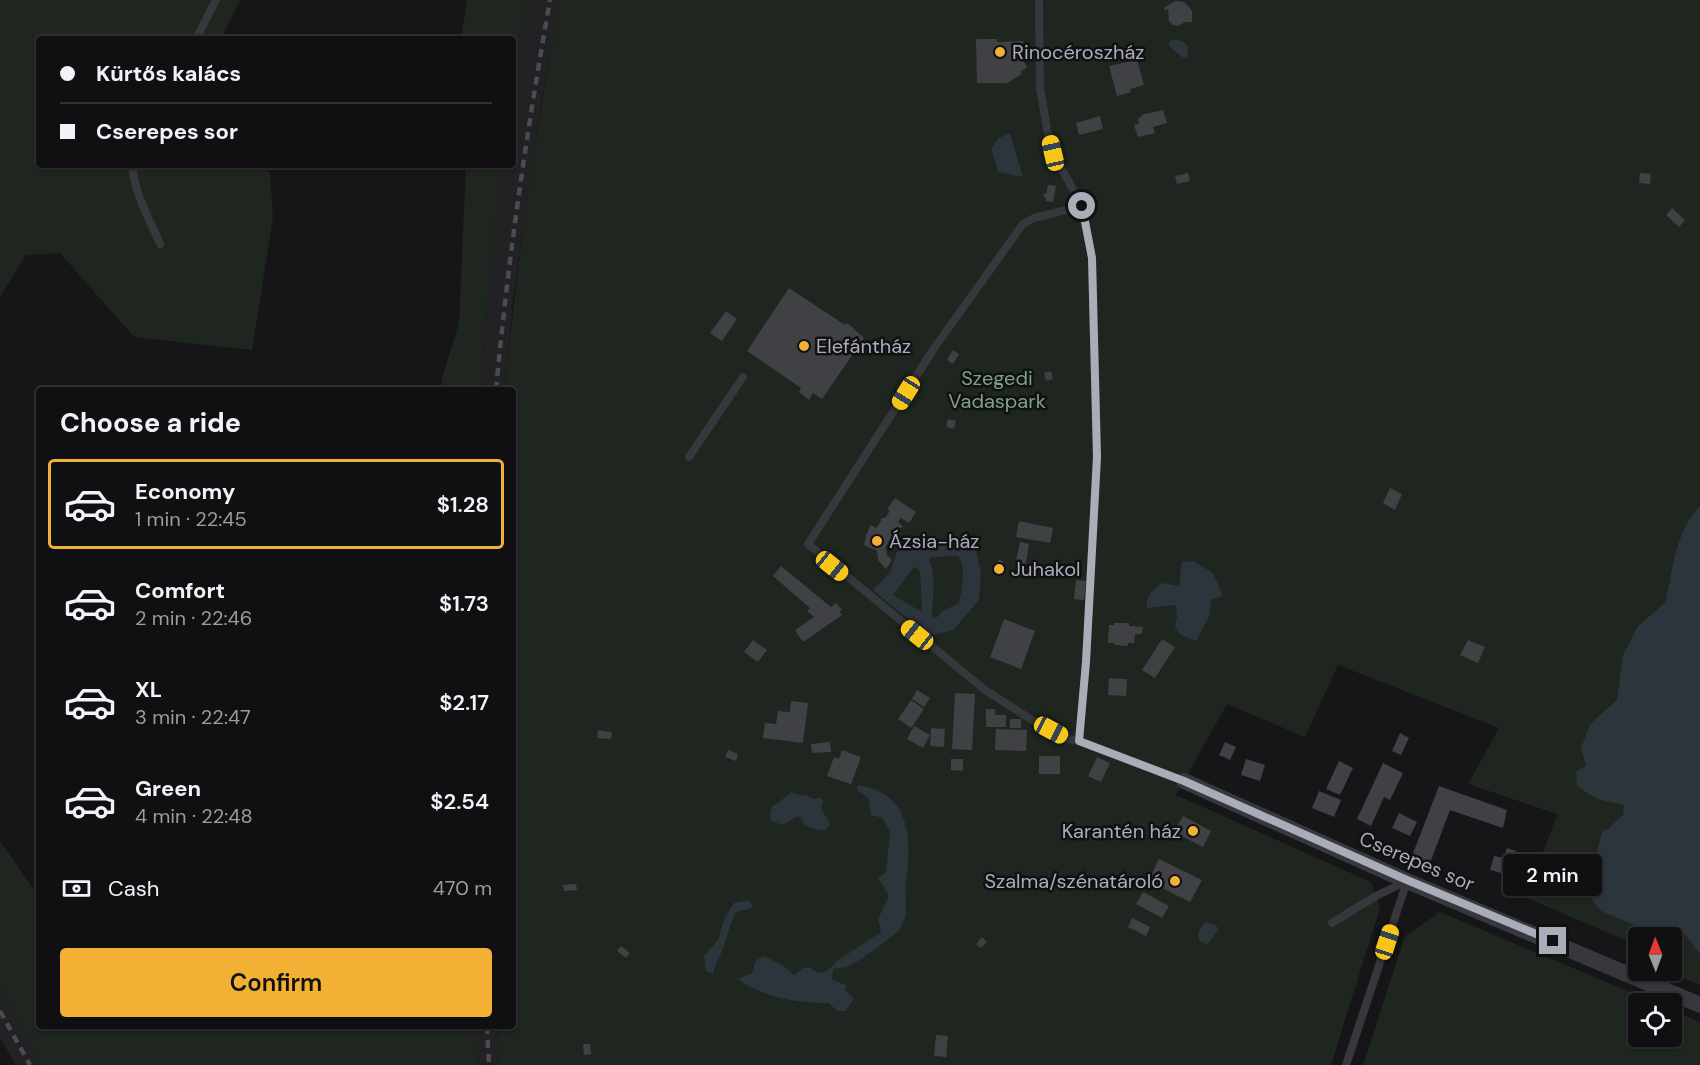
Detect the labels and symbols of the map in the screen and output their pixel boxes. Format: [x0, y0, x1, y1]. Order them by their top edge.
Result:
place label: Rinocéroszház [1012, 39, 1144, 65]
marker: Rinocéroszház [993, 45, 1007, 59]
car [1040, 133, 1066, 173]
route start [1068, 192, 1095, 219]
place label: Elefántház [816, 333, 911, 359]
marker: Elefántház [797, 339, 811, 353]
park label: Szegedi Vadaspark [948, 365, 1046, 414]
car [889, 373, 923, 413]
place label: Ázsia-ház [889, 528, 980, 554]
marker: Ázsia-ház [870, 534, 884, 548]
car [812, 548, 852, 584]
place label: Juhakol [1011, 556, 1081, 582]
marker: Juhakol [992, 562, 1006, 576]
car [897, 617, 937, 653]
car [1031, 714, 1071, 746]
place label: Karantén ház [1062, 818, 1181, 844]
marker: Karantén ház [1186, 824, 1200, 838]
street label: Cserepes sor [1355, 825, 1479, 897]
callout: 2 min [1504, 854, 1602, 896]
place label: Szalma/szénatároló [984, 868, 1163, 894]
marker: Szalma/szénatároló [1168, 874, 1182, 888]
car [1373, 922, 1401, 962]
route end [1539, 927, 1566, 954]
north arrow [1628, 927, 1682, 981]

